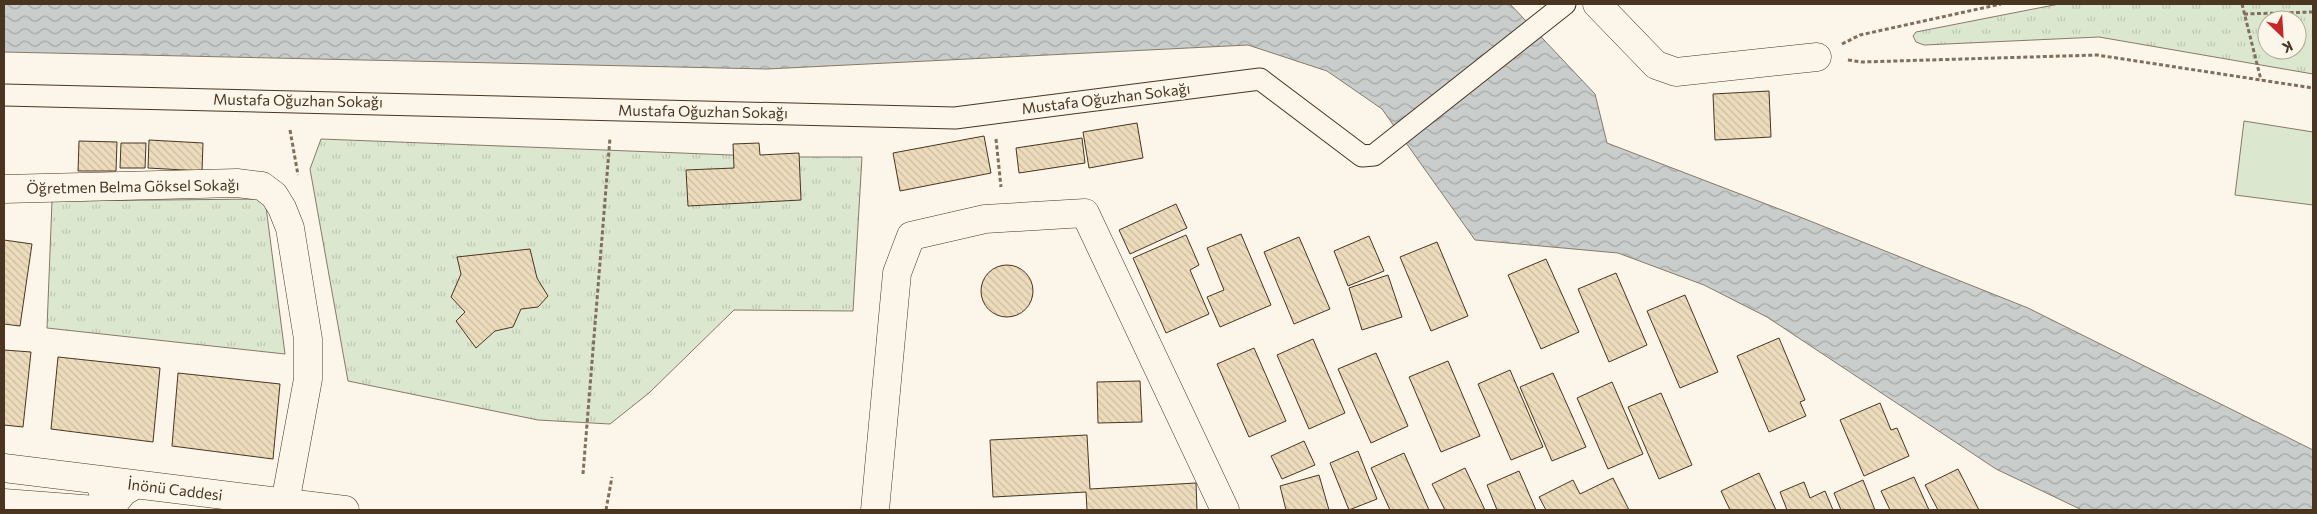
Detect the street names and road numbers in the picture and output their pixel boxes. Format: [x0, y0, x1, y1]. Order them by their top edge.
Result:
street label: Mustafa Oğuzhan Sokağı [1021, 79, 1191, 117]
street label: Mustafa Oğuzhan Sokağı [213, 90, 383, 110]
street label: Mustafa Oğuzhan Sokağı [618, 101, 788, 121]
street label: Öğretmen Belma Göksel Sokağı [26, 175, 240, 197]
street label: İnönü Caddesi [127, 474, 224, 504]

